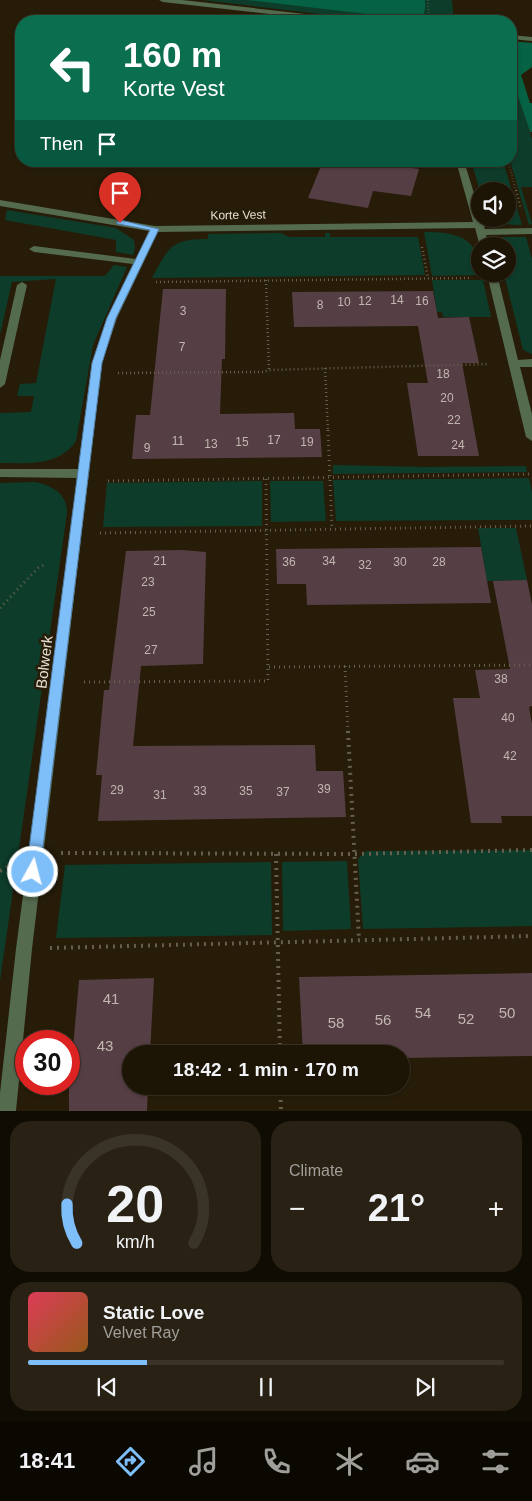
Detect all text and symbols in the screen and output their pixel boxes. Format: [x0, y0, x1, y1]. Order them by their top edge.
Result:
icon: left [40, 35, 105, 100]
text: 160 m [123, 35, 222, 74]
text: Korte Vest [123, 76, 225, 101]
icon: arrive [93, 130, 121, 158]
text: Then [40, 133, 83, 154]
pin [99, 172, 141, 223]
icon: arrive [106, 179, 134, 207]
map controls [471, 182, 516, 282]
button: sound [471, 182, 516, 227]
street label: Korte Vest [210, 208, 266, 222]
button: layers [471, 237, 516, 282]
house number: 14 [390, 293, 404, 307]
house number: 12 [358, 294, 372, 308]
house number: 16 [415, 294, 429, 308]
house number: 10 [337, 295, 351, 309]
house number: 8 [317, 298, 324, 312]
house number: 3 [180, 304, 187, 318]
house number: 7 [179, 340, 186, 354]
house number: 18 [436, 367, 450, 381]
house number: 20 [440, 391, 454, 405]
house number: 22 [447, 413, 461, 427]
house number: 17 [267, 433, 281, 447]
house number: 11 [172, 434, 185, 448]
house number: 15 [235, 435, 249, 449]
house number: 19 [300, 435, 314, 449]
house number: 13 [204, 437, 218, 451]
house number: 24 [451, 438, 465, 452]
house number: 9 [144, 441, 151, 455]
house number: 21 [153, 554, 167, 568]
house number: 34 [322, 554, 336, 568]
house number: 36 [282, 555, 296, 569]
house number: 30 [393, 555, 407, 569]
house number: 28 [432, 555, 446, 569]
house number: 32 [358, 558, 372, 572]
house number: 23 [141, 575, 155, 589]
house number: 25 [142, 605, 156, 619]
street label: Bolwerk [32, 634, 56, 690]
house number: 27 [144, 643, 158, 657]
house number: 38 [494, 672, 508, 686]
house number: 40 [501, 711, 515, 725]
house number: 42 [503, 749, 517, 763]
house number: 39 [317, 782, 331, 796]
house number: 29 [110, 783, 124, 797]
house number: 33 [193, 784, 207, 798]
house number: 35 [239, 784, 253, 798]
house number: 37 [276, 785, 290, 799]
house number: 31 [153, 788, 167, 802]
position arrow [6, 845, 58, 897]
house number: 41 [103, 990, 119, 1007]
house number: 54 [415, 1004, 431, 1021]
house number: 50 [499, 1004, 515, 1021]
house number: 52 [458, 1010, 474, 1027]
house number: 56 [375, 1011, 391, 1028]
house number: 58 [328, 1014, 344, 1031]
speed limit sign: 30 [15, 1030, 80, 1095]
house number: 43 [97, 1037, 113, 1054]
text: 18:42 · 1 min · 170 m [173, 1059, 359, 1080]
text: Climate [289, 1162, 343, 1179]
text: 20 [107, 1175, 164, 1233]
text: 21° [368, 1187, 425, 1229]
text: − [289, 1193, 305, 1224]
text: + [488, 1193, 504, 1224]
text: km/h [116, 1232, 155, 1252]
text: Static Love [103, 1302, 204, 1323]
text: Velvet Ray [103, 1324, 179, 1341]
icon: previous [93, 1373, 121, 1401]
icon: pause [252, 1373, 280, 1401]
icon: next [411, 1373, 439, 1401]
icon: directions [113, 1444, 148, 1479]
icon: music [186, 1444, 221, 1479]
icon: phone [259, 1444, 294, 1479]
icon: climate [332, 1444, 367, 1479]
icon: car [405, 1444, 440, 1479]
icon: filters [478, 1444, 513, 1479]
text: 18:41 [19, 1448, 75, 1473]

